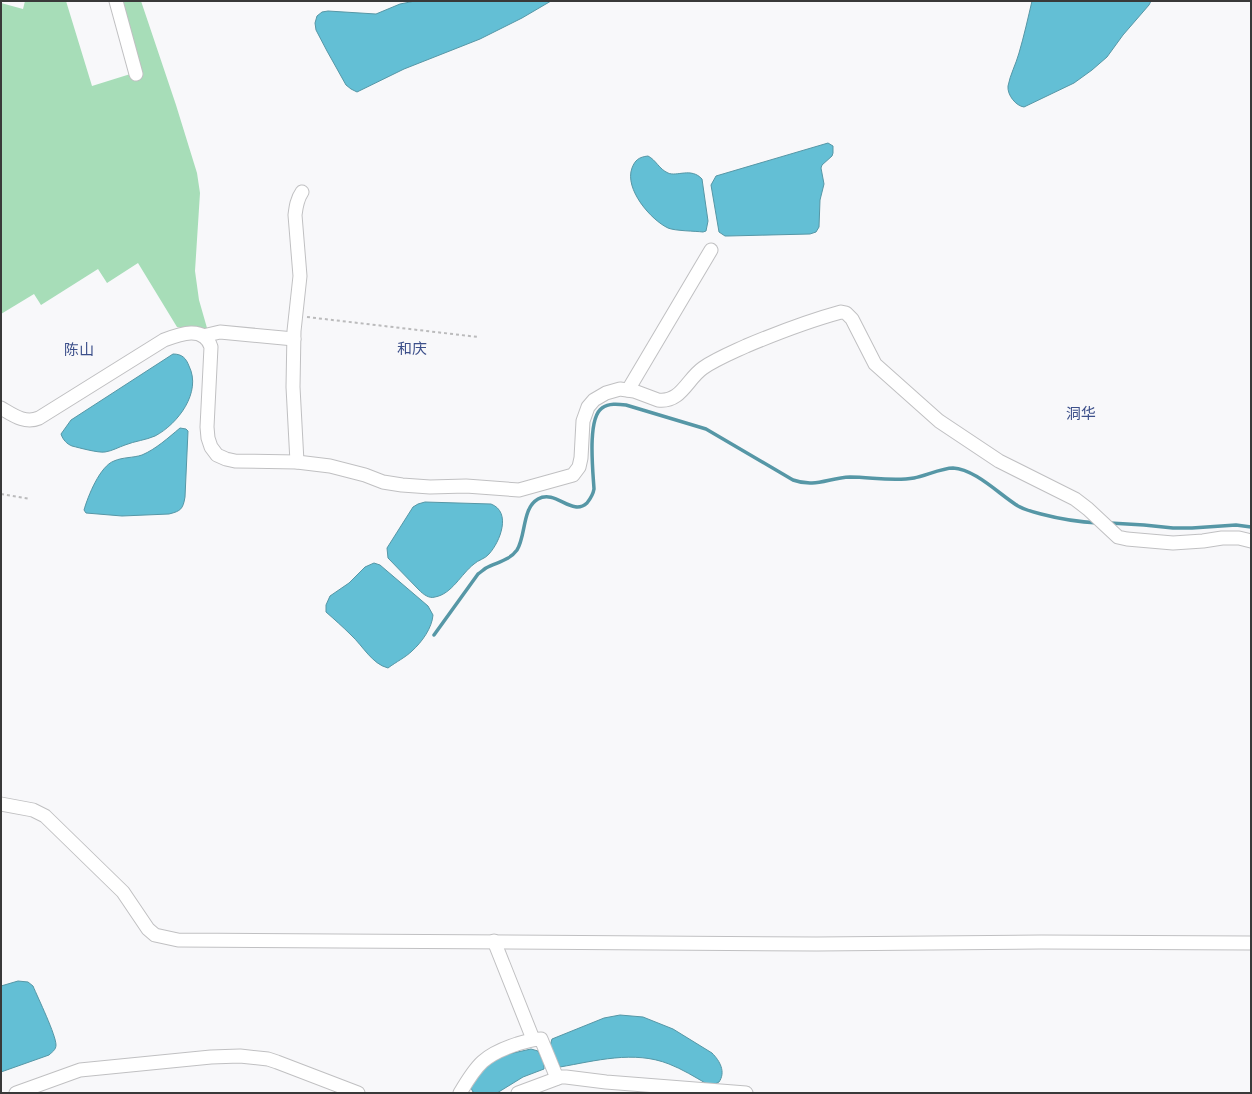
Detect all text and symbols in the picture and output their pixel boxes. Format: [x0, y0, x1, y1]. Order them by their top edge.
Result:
district label: 和庆 [397, 339, 427, 359]
district label: 陈山 [64, 340, 94, 360]
district label: 洞华 [1066, 404, 1096, 424]

